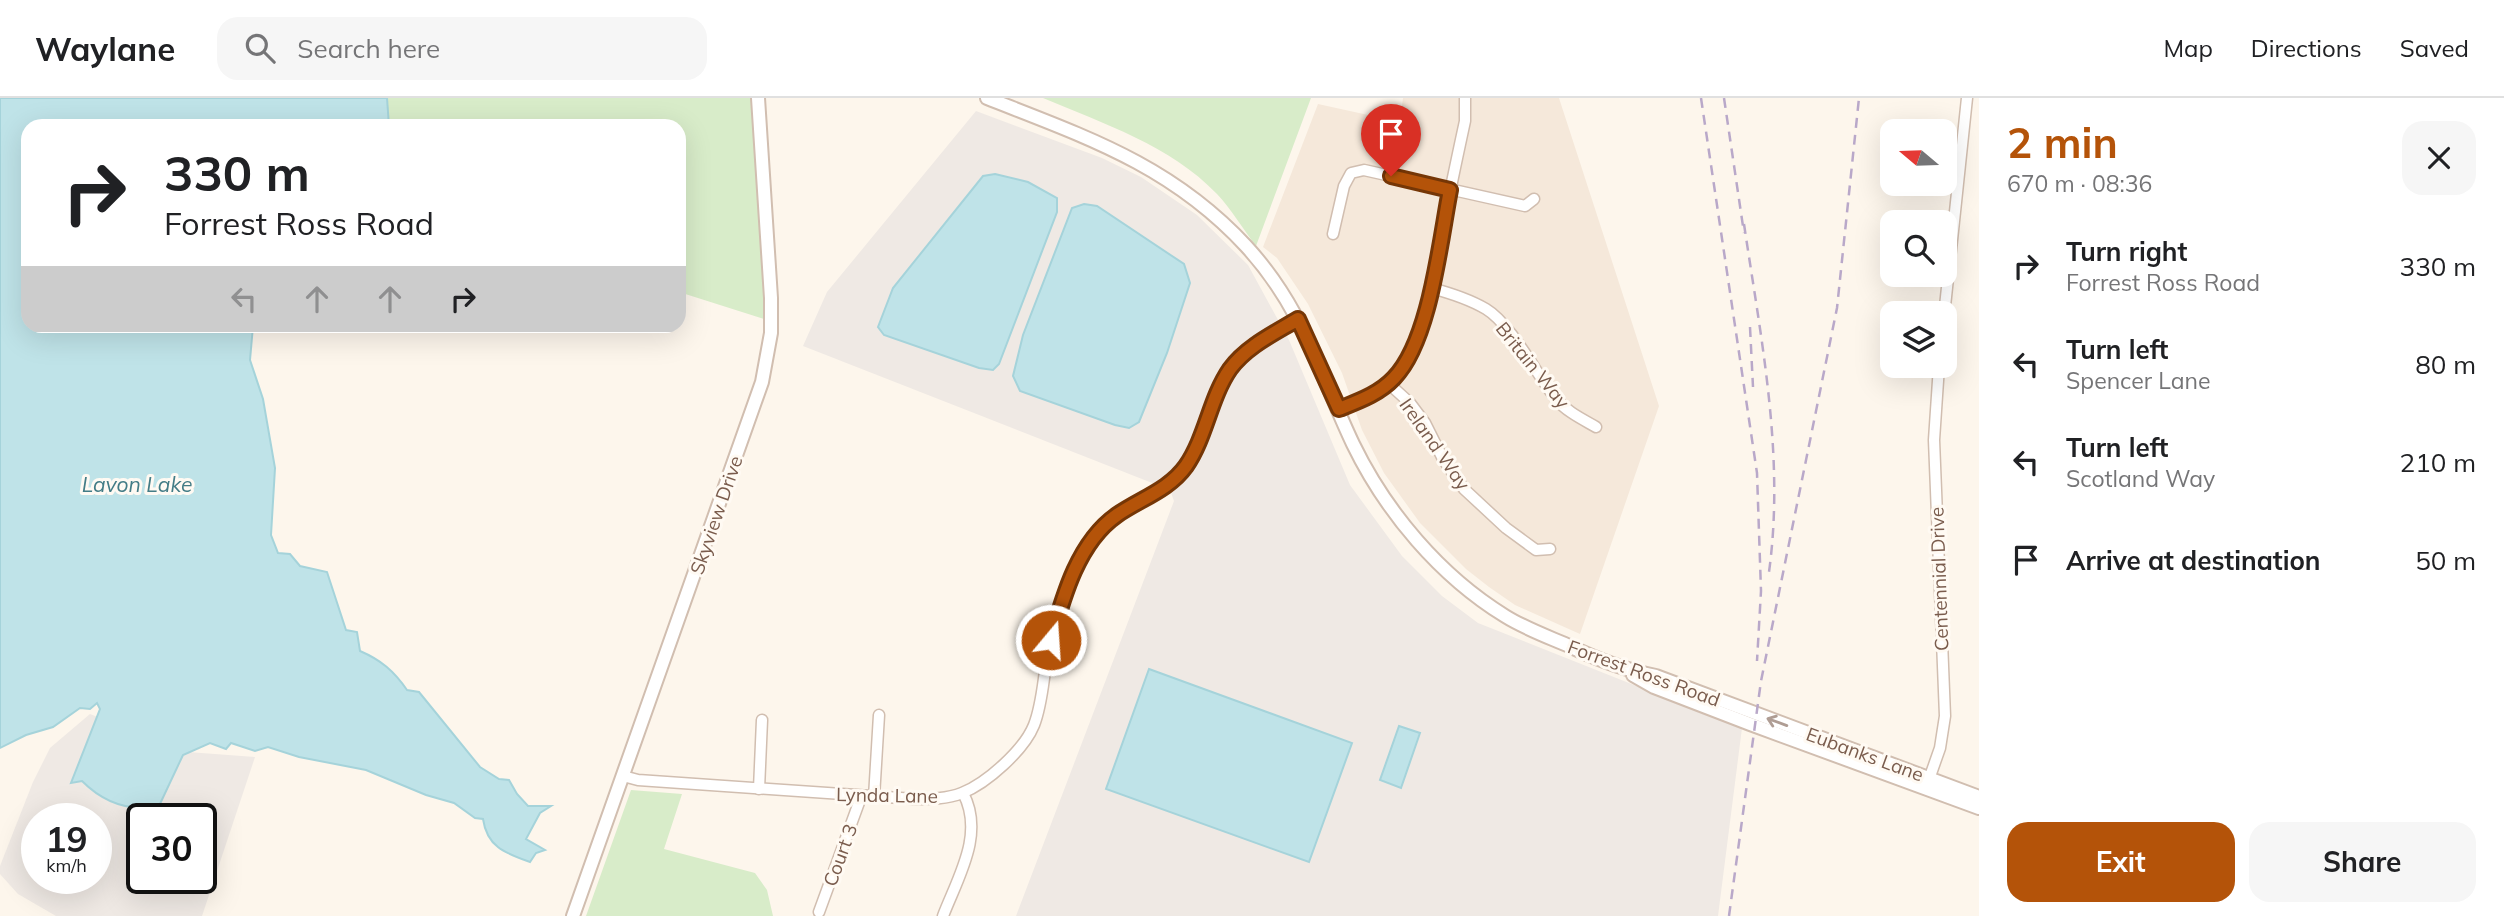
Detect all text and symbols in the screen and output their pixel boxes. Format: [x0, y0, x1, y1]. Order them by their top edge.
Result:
search box [217, 17, 707, 80]
text: Waylane [35, 28, 175, 69]
icon: search [241, 29, 279, 67]
text: Search here [297, 32, 440, 65]
text: Map [2163, 33, 2213, 63]
text: Directions [2251, 33, 2362, 63]
text: Saved [2400, 33, 2469, 63]
pin [1361, 104, 1421, 176]
icon: arrive [1372, 115, 1410, 153]
text: 2 min [2007, 116, 2118, 169]
north arrow [1880, 119, 1956, 196]
map controls [1880, 119, 1957, 378]
button: close [2402, 121, 2476, 195]
text: 330 m [164, 142, 310, 203]
icon: right [49, 147, 140, 238]
text: 670 m · 08:36 [2007, 169, 2152, 198]
text: Forrest Ross Road [164, 203, 434, 243]
button: search [1880, 210, 1957, 287]
text: Turn right [2066, 235, 2187, 268]
icon: right [2007, 247, 2045, 285]
text: 330 m [2400, 250, 2476, 283]
text: Forrest Ross Road [2066, 268, 2260, 297]
icon: left [225, 280, 263, 318]
icon: ahead [298, 280, 336, 318]
icon: ahead [371, 280, 409, 318]
icon: right [444, 280, 482, 318]
button: layers [1880, 301, 1957, 378]
street label: Britain Way [1491, 317, 1575, 413]
text: Turn left [2066, 333, 2168, 366]
icon: left [2007, 345, 2045, 383]
text: 80 m [2415, 348, 2476, 381]
text: Spencer Lane [2066, 366, 2210, 395]
street label: Ireland Way [1395, 393, 1475, 495]
text: Turn left [2066, 431, 2168, 464]
icon: left [2007, 443, 2045, 481]
text: 210 m [2400, 446, 2476, 479]
street label: Skyview Drive [684, 453, 748, 577]
text: Scotland Way [2066, 464, 2215, 493]
water label: Lavon Lake [82, 471, 192, 497]
street label: Centennial Drive [1924, 506, 1954, 652]
icon: arrive [2007, 541, 2045, 579]
text: Arrive at destination [2066, 544, 2321, 577]
text: 50 m [2415, 544, 2476, 577]
position arrow [1014, 603, 1088, 677]
street label: Forrest Ross Road [1565, 634, 1723, 712]
one-way arrow [1767, 715, 1789, 727]
street label: Eubanks Lane [1803, 722, 1927, 786]
street label: Lynda Lane [836, 782, 938, 808]
speed limit sign: 30 [126, 803, 217, 894]
text: 19 [45, 817, 88, 861]
street label: Court 3 [818, 821, 862, 889]
button: Exit [2007, 822, 2235, 902]
button: Share [2249, 822, 2476, 902]
text: km/h [46, 854, 87, 877]

